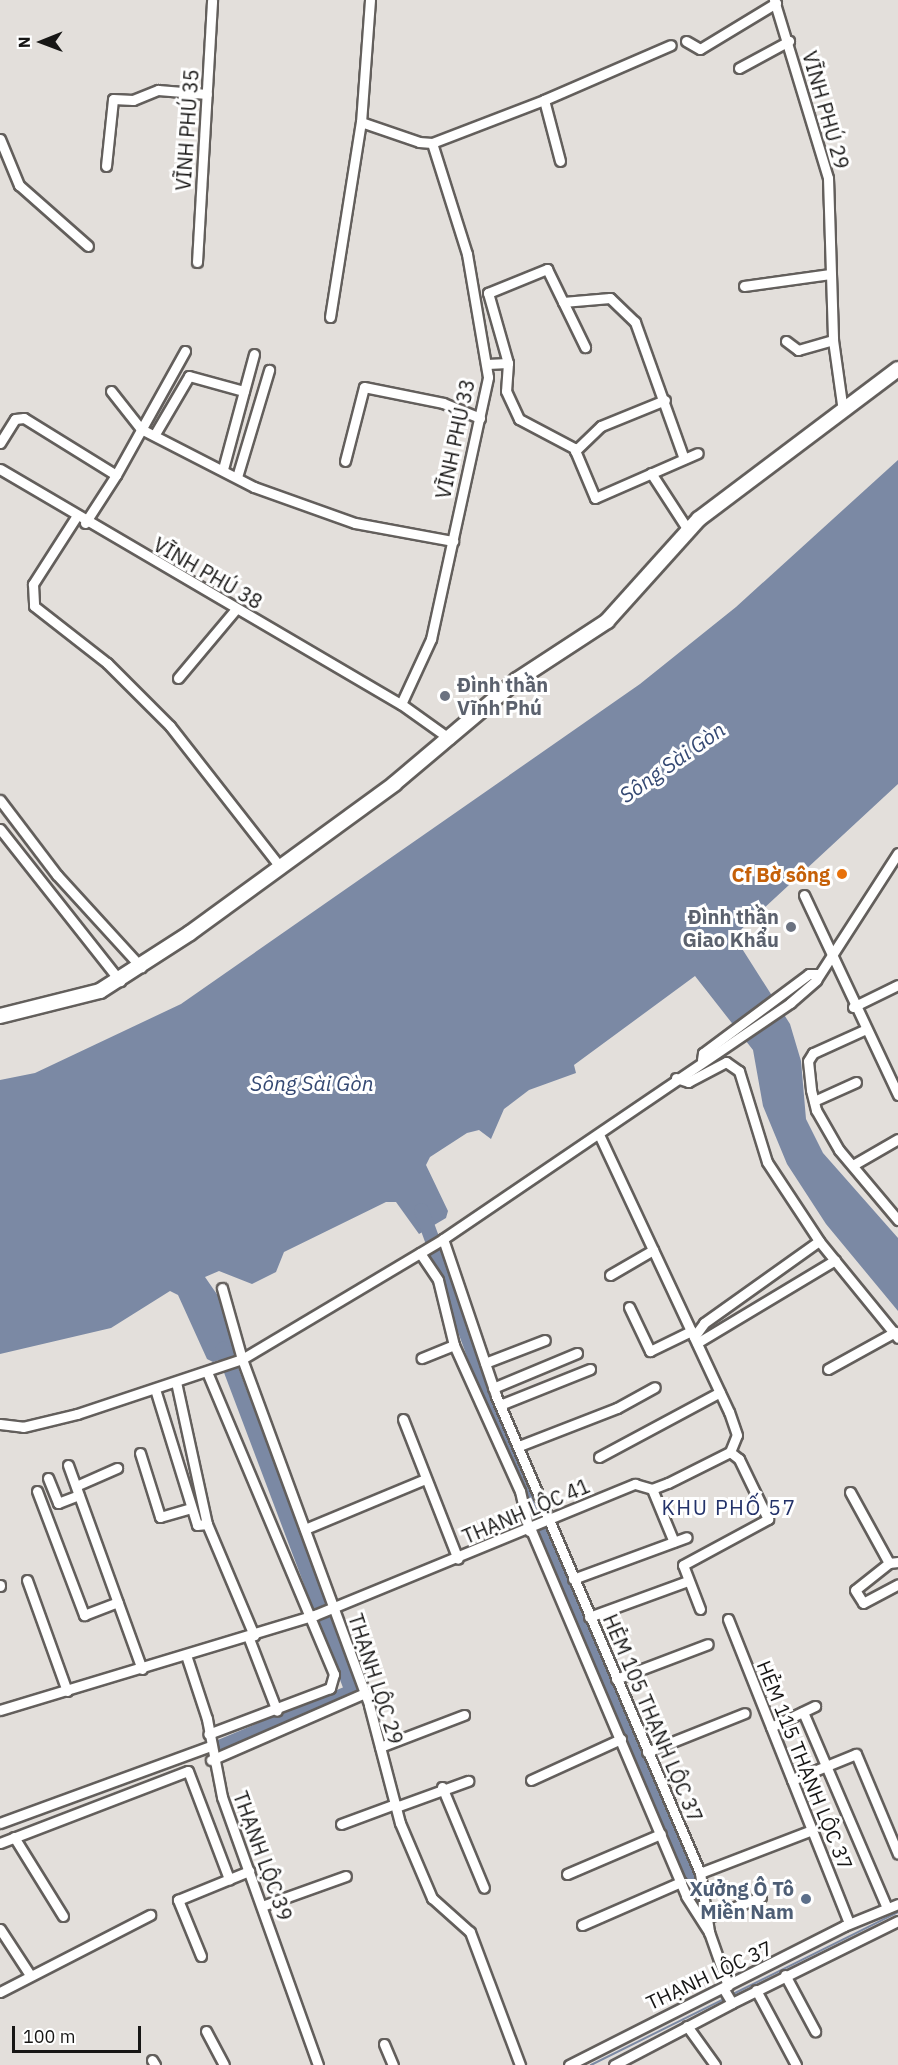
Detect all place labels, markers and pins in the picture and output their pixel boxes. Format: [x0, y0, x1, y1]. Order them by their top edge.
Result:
place label: Đình thần Vĩnh Phú [457, 672, 548, 719]
marker: Đình thần Vĩnh Phú [438, 689, 452, 703]
place label: Cf Bờ sông [731, 862, 830, 886]
marker: Cf Bờ sông [835, 867, 849, 881]
place label: Đình thần Giao Khẩu [682, 904, 779, 951]
marker: Đình thần Giao Khẩu [784, 920, 798, 934]
place label: Xưởng Ô Tô Miền Nam [689, 1876, 794, 1923]
marker: Xưởng Ô Tô Miền Nam [799, 1892, 813, 1906]

